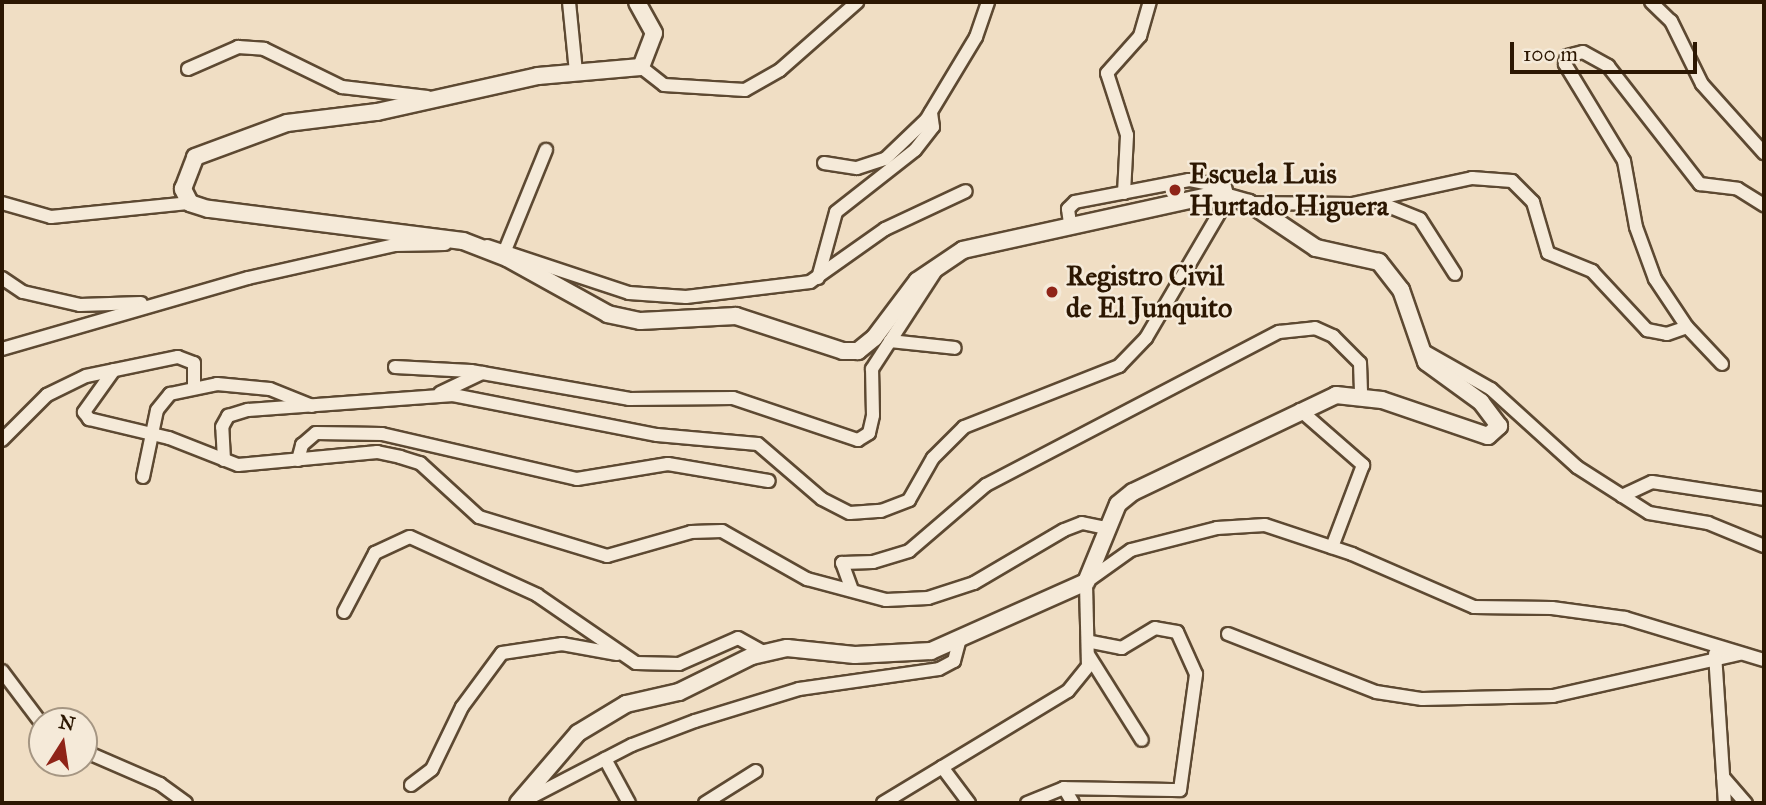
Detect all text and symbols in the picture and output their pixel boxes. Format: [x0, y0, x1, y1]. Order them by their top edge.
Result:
scale bar [1514, 28, 1701, 72]
text: 100 m [1523, 41, 1578, 67]
place label: Escuela Luis Hurtado Higuera [1189, 157, 1389, 223]
marker: Escuela Luis Hurtado Higuera [1167, 182, 1183, 198]
place label: Registro Civil de El Junquito [1066, 259, 1232, 325]
marker: Registro Civil de El Junquito [1044, 284, 1060, 300]
north arrow [28, 707, 98, 777]
text: N [57, 710, 77, 736]

